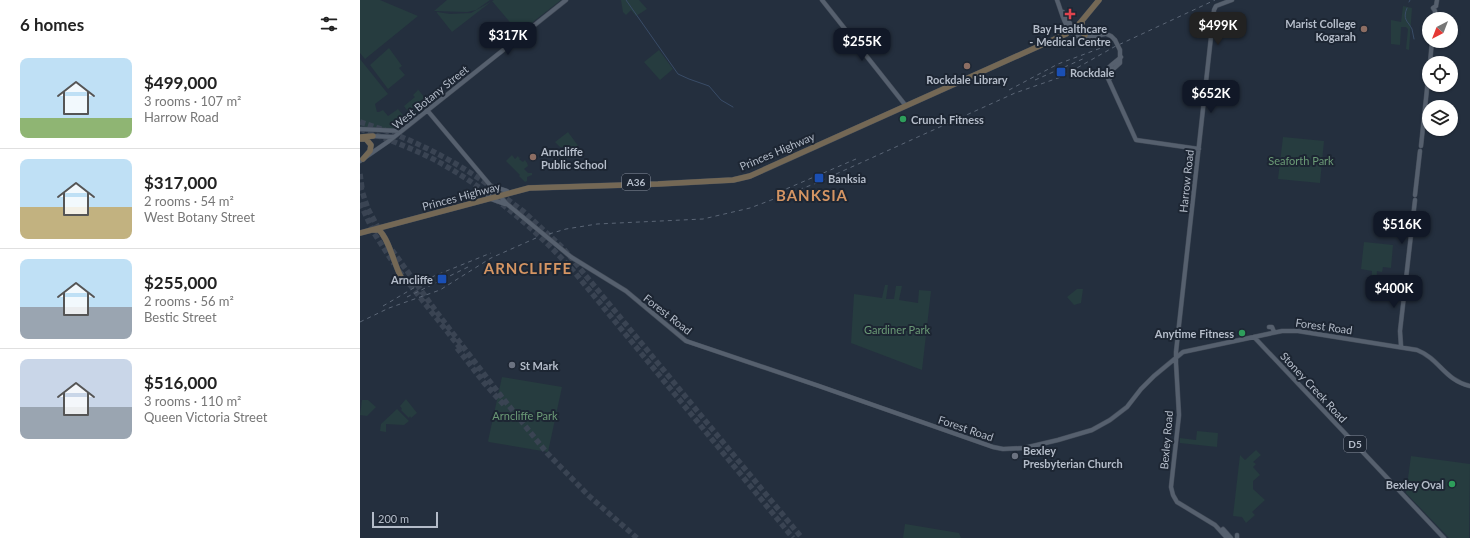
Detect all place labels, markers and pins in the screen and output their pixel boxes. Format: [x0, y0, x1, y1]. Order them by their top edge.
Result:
marker: Bay Healthcare - Medical Centre [1064, 8, 1076, 20]
pin: $499K [1190, 12, 1246, 46]
place label: Marist College Kogarah [1285, 17, 1356, 43]
pin: $317K [480, 22, 536, 56]
place label: Bay Healthcare - Medical Centre [1029, 22, 1111, 48]
marker: Marist College Kogarah [1359, 24, 1369, 34]
pin: $255K [834, 28, 890, 62]
marker: Rockdale Library [962, 61, 972, 71]
marker: Rockdale [1055, 66, 1067, 78]
place label: Rockdale [1070, 66, 1115, 79]
place label: Rockdale Library [926, 73, 1008, 86]
pin: $652K [1183, 80, 1239, 114]
place label: Crunch Fitness [911, 113, 984, 126]
marker: Crunch Fitness [898, 114, 908, 124]
place label: Arncliffe Public School [540, 145, 607, 171]
marker: Arncliffe Public School [528, 152, 538, 162]
marker: Banksia [813, 172, 825, 184]
place label: Banksia [828, 172, 866, 185]
pin: $516K [1374, 211, 1430, 245]
place label: Arncliffe [390, 273, 433, 286]
marker: Arncliffe [436, 273, 448, 285]
pin: $400K [1366, 275, 1422, 309]
place label: Anytime Fitness [1154, 327, 1234, 340]
marker: Anytime Fitness [1237, 328, 1247, 338]
place label: St Mark [520, 359, 558, 372]
marker: St Mark [507, 360, 517, 370]
place label: Bexley Presbyterian Church [1023, 444, 1123, 470]
marker: Bexley Presbyterian Church [1010, 451, 1020, 461]
place label: Bexley Oval [1386, 478, 1444, 491]
marker: Bexley Oval [1447, 479, 1457, 489]

